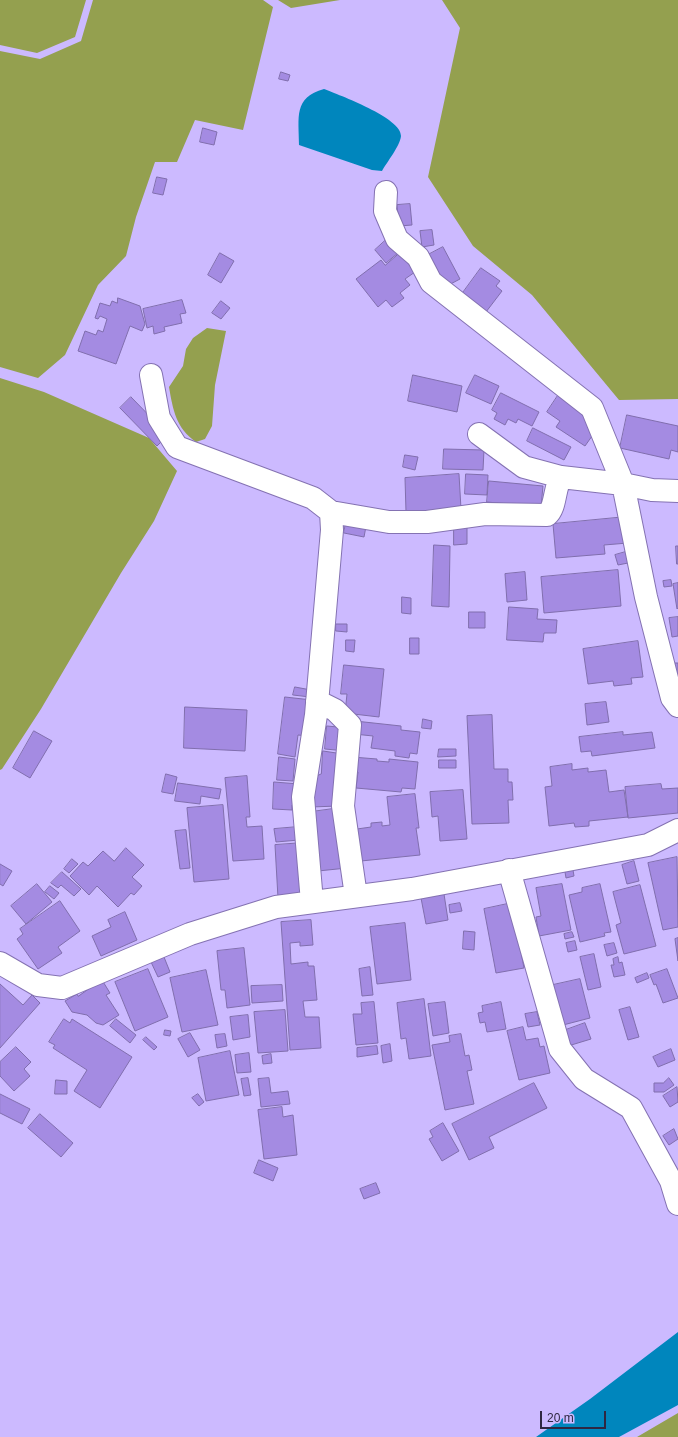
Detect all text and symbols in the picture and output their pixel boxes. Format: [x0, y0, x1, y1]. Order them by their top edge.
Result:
scale bar [542, 1403, 608, 1429]
text: 20 m [547, 1411, 574, 1425]

